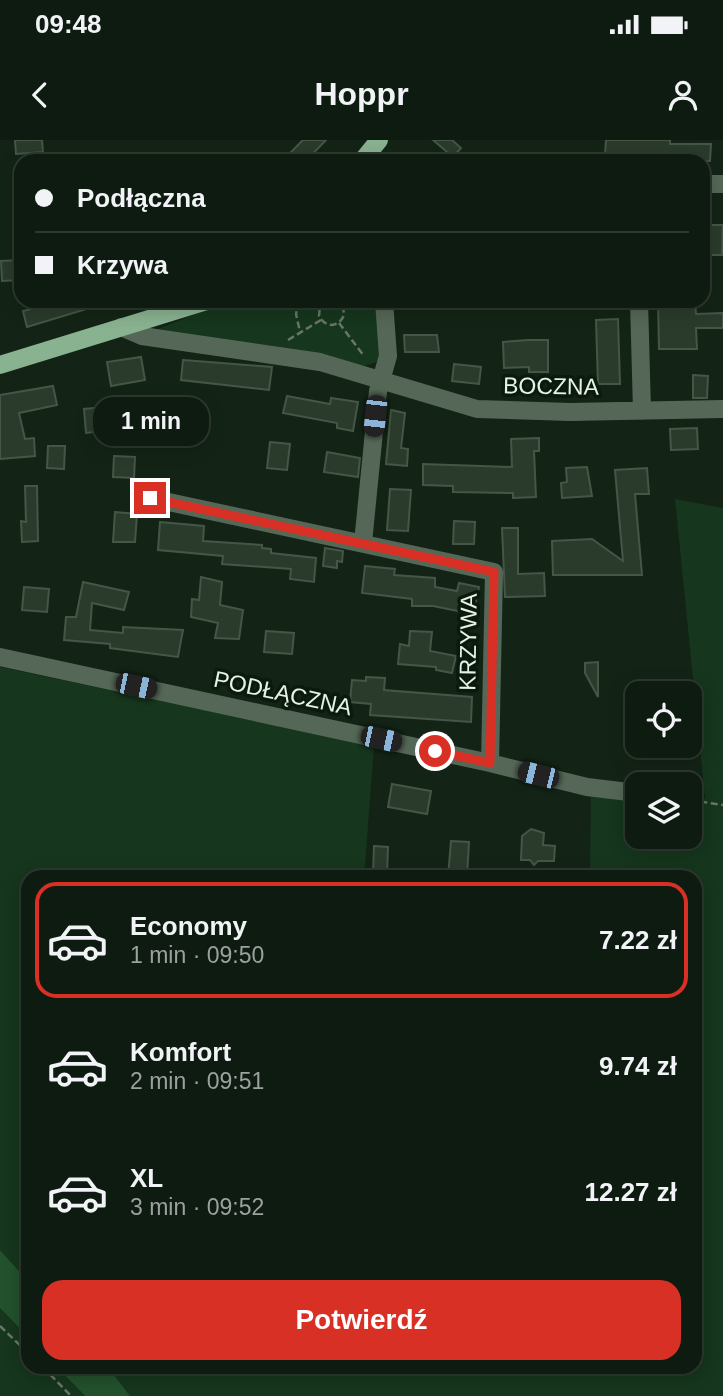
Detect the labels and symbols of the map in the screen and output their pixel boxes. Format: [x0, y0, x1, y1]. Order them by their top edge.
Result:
street label: BOCZNA [503, 372, 600, 400]
car [363, 394, 388, 438]
callout: 1 min [92, 396, 208, 446]
route end [134, 482, 166, 514]
street label: KRZYWA [454, 592, 482, 691]
street label: PODŁĄCZNA [212, 666, 355, 720]
car [114, 671, 159, 701]
car [359, 724, 404, 754]
route start [419, 735, 451, 767]
car [516, 760, 561, 790]

